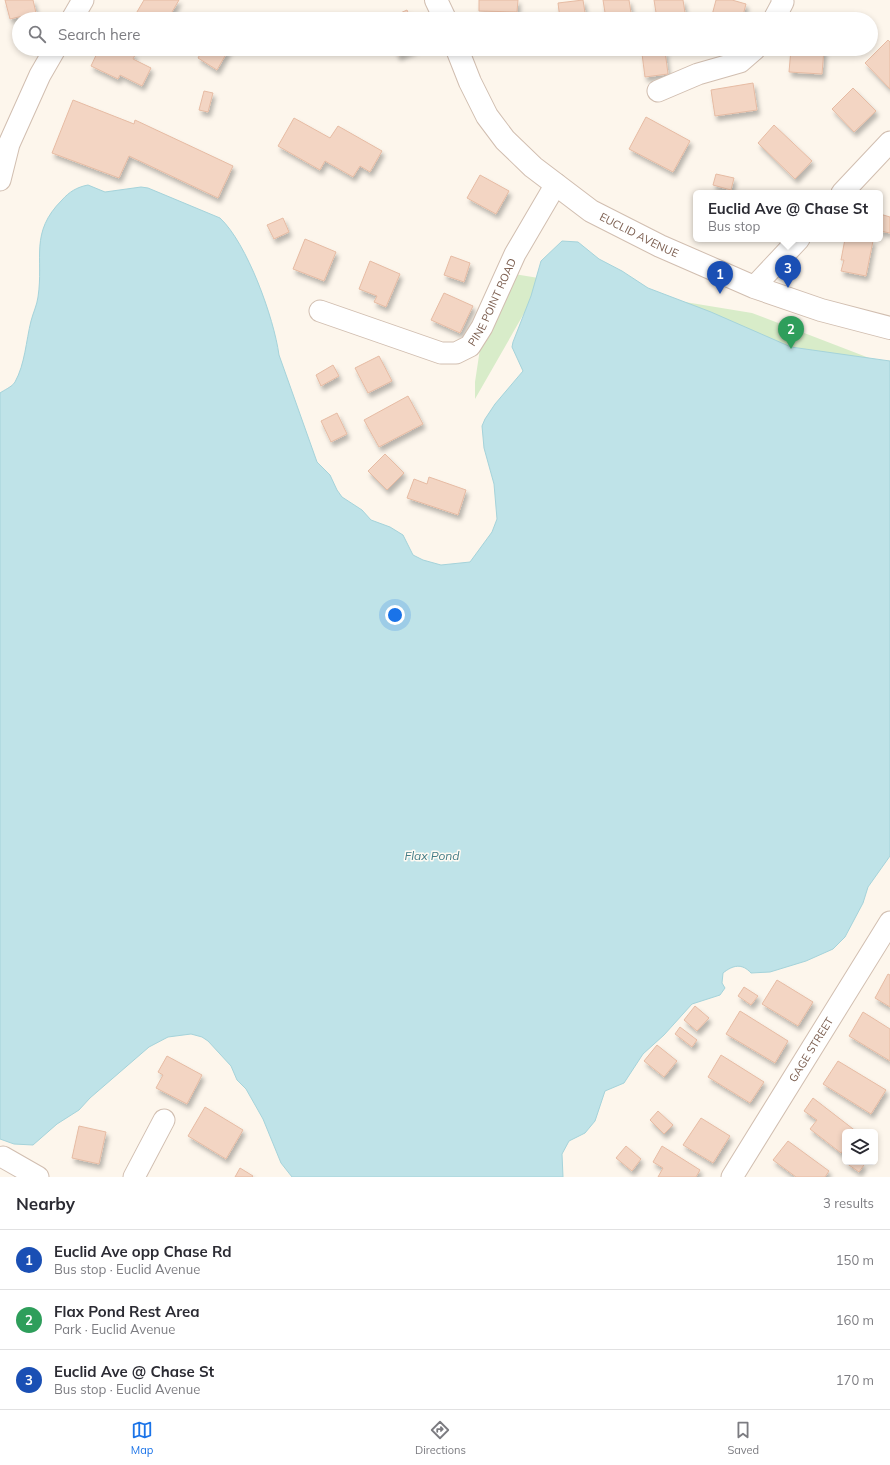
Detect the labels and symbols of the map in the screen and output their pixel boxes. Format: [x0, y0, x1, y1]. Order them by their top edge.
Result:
street label: EUCLID AVENUE [597, 210, 681, 260]
pin: 3 [775, 255, 801, 288]
street label: PINE POINT ROAD [465, 256, 519, 349]
pin: 1 [707, 261, 733, 294]
pin: 2 [778, 316, 804, 349]
your location [385, 605, 405, 625]
water label: Flax Pond [405, 848, 460, 863]
street label: GAGE STREET [786, 1014, 837, 1085]

